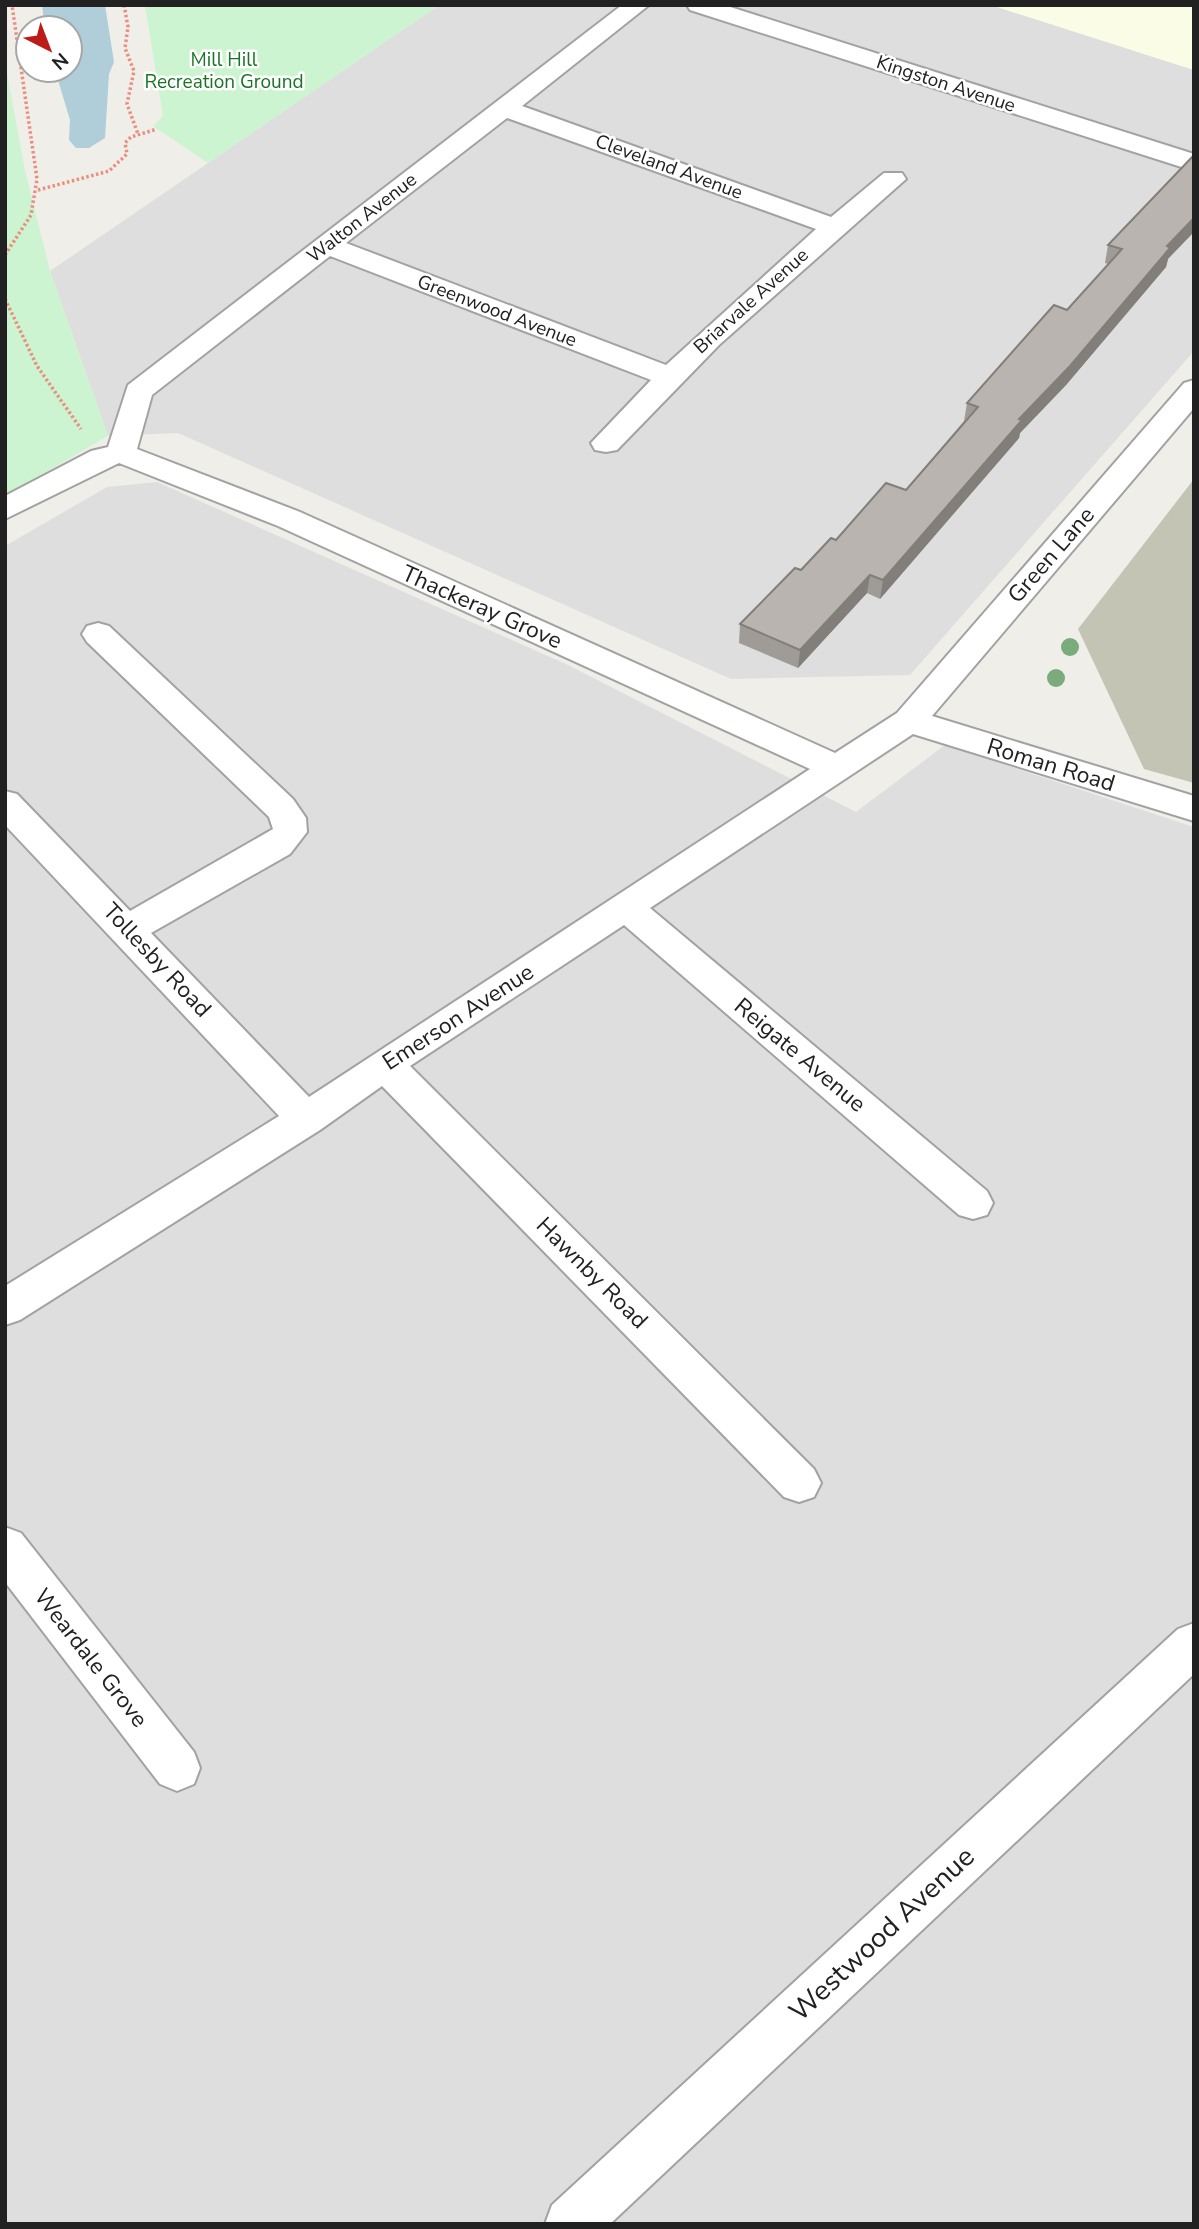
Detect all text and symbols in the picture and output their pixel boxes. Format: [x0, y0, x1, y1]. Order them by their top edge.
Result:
north arrow [14, 14, 84, 84]
text: N [46, 46, 74, 75]
park label: Mill Hill Recreation Ground [144, 47, 304, 95]
street label: Kingston Avenue [873, 49, 1019, 119]
street label: Cleveland Avenue [592, 128, 746, 206]
street label: Walton Avenue [302, 167, 422, 269]
street label: Briarvale Avenue [688, 242, 814, 360]
street label: Greenwood Avenue [413, 269, 581, 353]
street label: Green Lane [1001, 500, 1101, 610]
street label: Thackeray Grove [397, 558, 567, 656]
street label: Roman Road [983, 731, 1119, 799]
street label: Tollesby Road [96, 896, 218, 1024]
street label: Emerson Avenue [376, 956, 540, 1078]
street label: Reigate Avenue [728, 991, 872, 1119]
street label: Hawnby Road [529, 1210, 655, 1336]
street label: Weardale Grove [27, 1582, 155, 1734]
street label: Westwood Avenue [781, 1838, 983, 2030]

